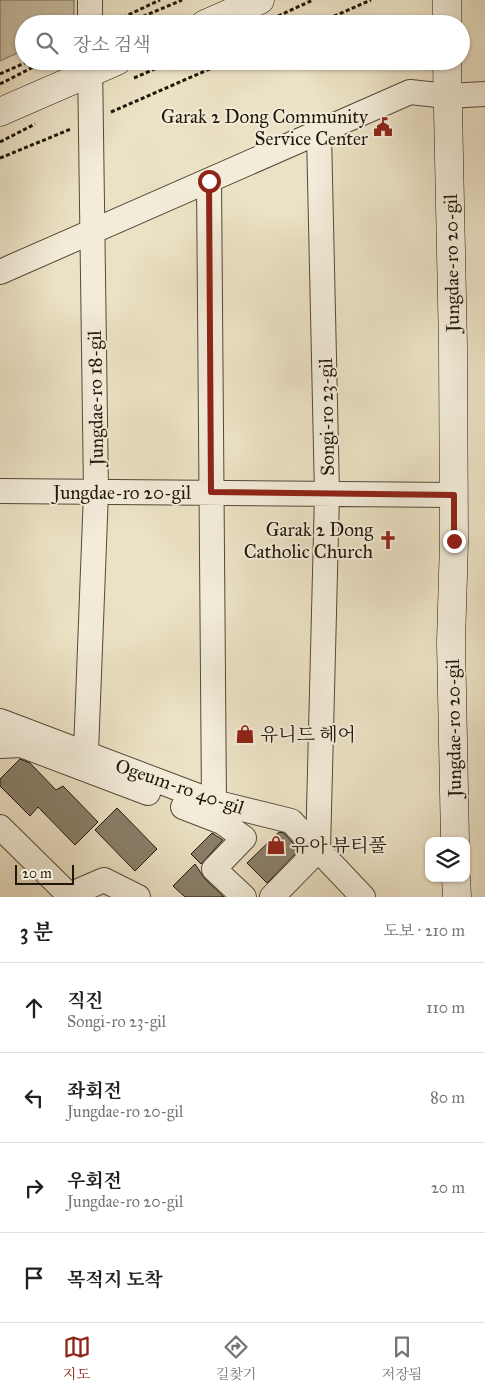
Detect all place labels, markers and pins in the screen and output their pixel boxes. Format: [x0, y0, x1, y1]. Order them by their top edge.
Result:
place label: Garak 2 Dong Community Service Center [161, 105, 369, 150]
public building icon: Garak 2 Dong Community Service Center [372, 116, 394, 138]
place label: Garak 2 Dong Catholic Church [244, 518, 373, 563]
church icon: Garak 2 Dong Catholic Church [377, 529, 399, 551]
shop icon: 유니드 헤어 [234, 723, 256, 745]
place label: 유니드 헤어 [260, 723, 356, 746]
shop icon: 유아 뷰티풀 [265, 834, 287, 856]
place label: 유아 뷰티풀 [291, 834, 387, 857]

